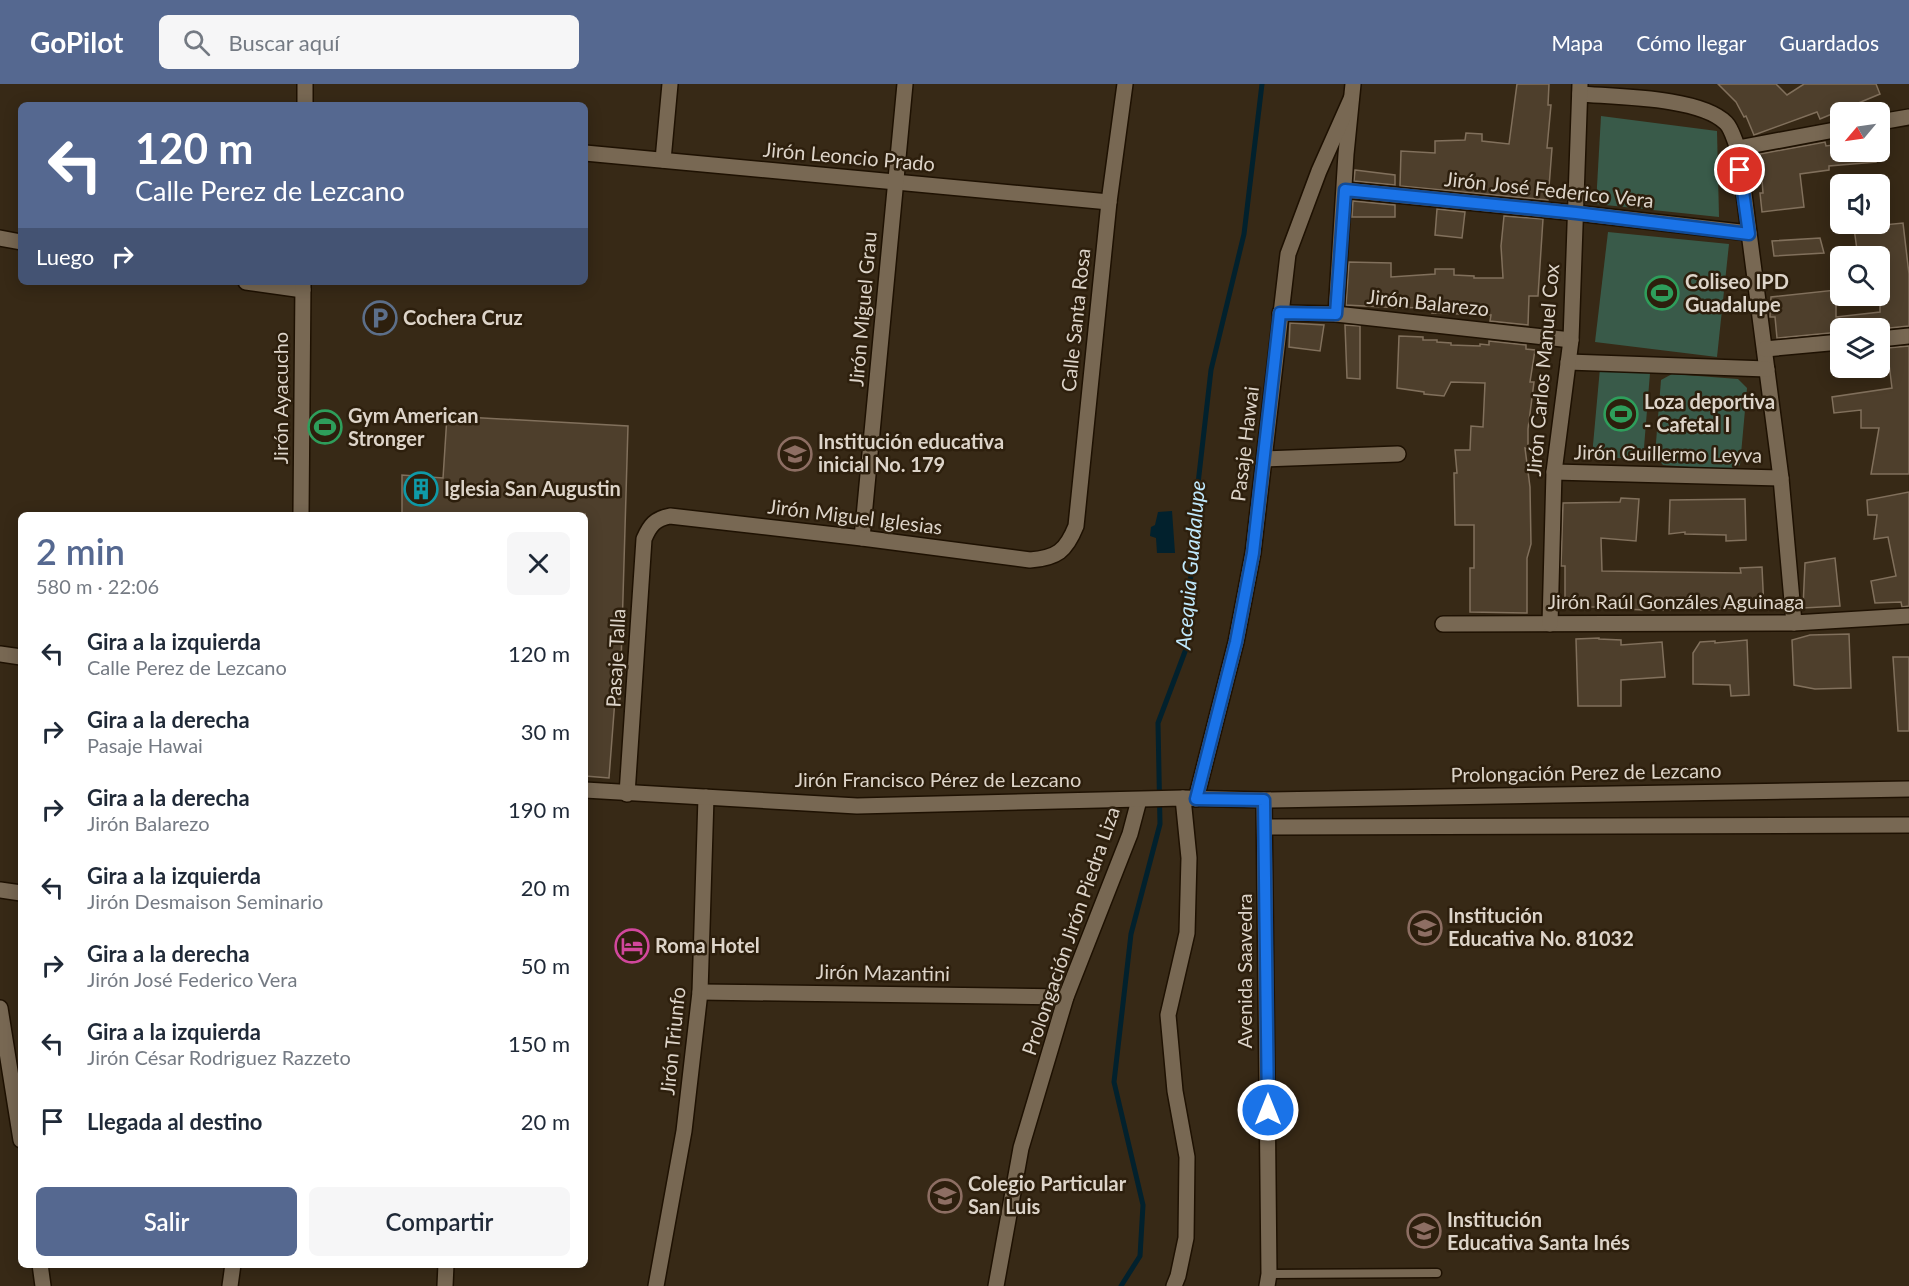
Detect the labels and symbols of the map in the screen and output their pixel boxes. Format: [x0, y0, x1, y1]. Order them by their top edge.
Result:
north arrow [1830, 102, 1890, 162]
street label: Jirón Leoncio Prado [762, 137, 936, 175]
pin [1714, 144, 1765, 195]
street label: Jirón José Federico Vera [1443, 166, 1655, 212]
street label: Jirón Miguel Grau [843, 230, 881, 387]
street label: Calle Santa Rosa [1056, 247, 1094, 393]
street label: Jirón Carlos Manuel Cox [1521, 263, 1563, 477]
place label: Coliseo IPD Guadalupe [1685, 269, 1789, 316]
sports icon: Coliseo IPD Guadalupe [1644, 275, 1680, 311]
street label: Jirón Balarezo [1366, 284, 1490, 320]
parking icon: Cochera Cruz [362, 300, 398, 336]
place label: Cochera Cruz [403, 305, 523, 329]
street label: Jirón Ayacucho [268, 332, 292, 464]
street label: Pasaje Hawai [1225, 385, 1263, 503]
place label: Loza deportiva - Cafetal I [1644, 389, 1775, 436]
sports icon: Loza deportiva - Cafetal I [1603, 396, 1639, 432]
place label: Gym American Stronger [348, 403, 479, 450]
sports icon: Gym American Stronger [307, 409, 343, 445]
place label: Institución educativa inicial No. 179 [818, 429, 1004, 476]
school or university icon: Institución educativa inicial No. 179 [777, 436, 813, 472]
street label: Jirón Guillermo Leyva [1574, 439, 1762, 467]
building icon: Iglesia San Augustin [403, 471, 439, 507]
place label: Iglesia San Augustin [444, 476, 621, 500]
water label: Acequia Guadalupe [1170, 479, 1209, 651]
street label: Jirón Miguel Iglesias [766, 493, 944, 539]
street label: Jirón Raúl Gonzáles Aguinaga [1548, 589, 1804, 613]
street label: Pasaje Talla [600, 608, 630, 708]
street label: Prolongación Perez de Lezcano [1450, 758, 1722, 786]
street label: Jirón Francisco Pérez de Lezcano [795, 767, 1081, 791]
street label: Prolongación Jirón Piedra Liza [1016, 803, 1124, 1058]
street label: Avenida Saavedra [1232, 894, 1256, 1048]
place label: Institución Educativa No. 81032 [1448, 903, 1634, 950]
school or university icon: Institución Educativa No. 81032 [1407, 910, 1443, 946]
hotel icon: Roma Hotel [614, 928, 650, 964]
place label: Roma Hotel [655, 933, 760, 957]
street label: Jirón Mazantini [816, 959, 950, 985]
street label: Jirón Triunfo [654, 986, 690, 1096]
position arrow [1236, 1078, 1300, 1142]
place label: Colegio Particular San Luis [968, 1171, 1127, 1218]
school or university icon: Colegio Particular San Luis [927, 1178, 963, 1214]
place label: Institución Educativa Santa Inés [1447, 1207, 1630, 1254]
school or university icon: Institución Educativa Santa Inés [1406, 1213, 1442, 1249]

